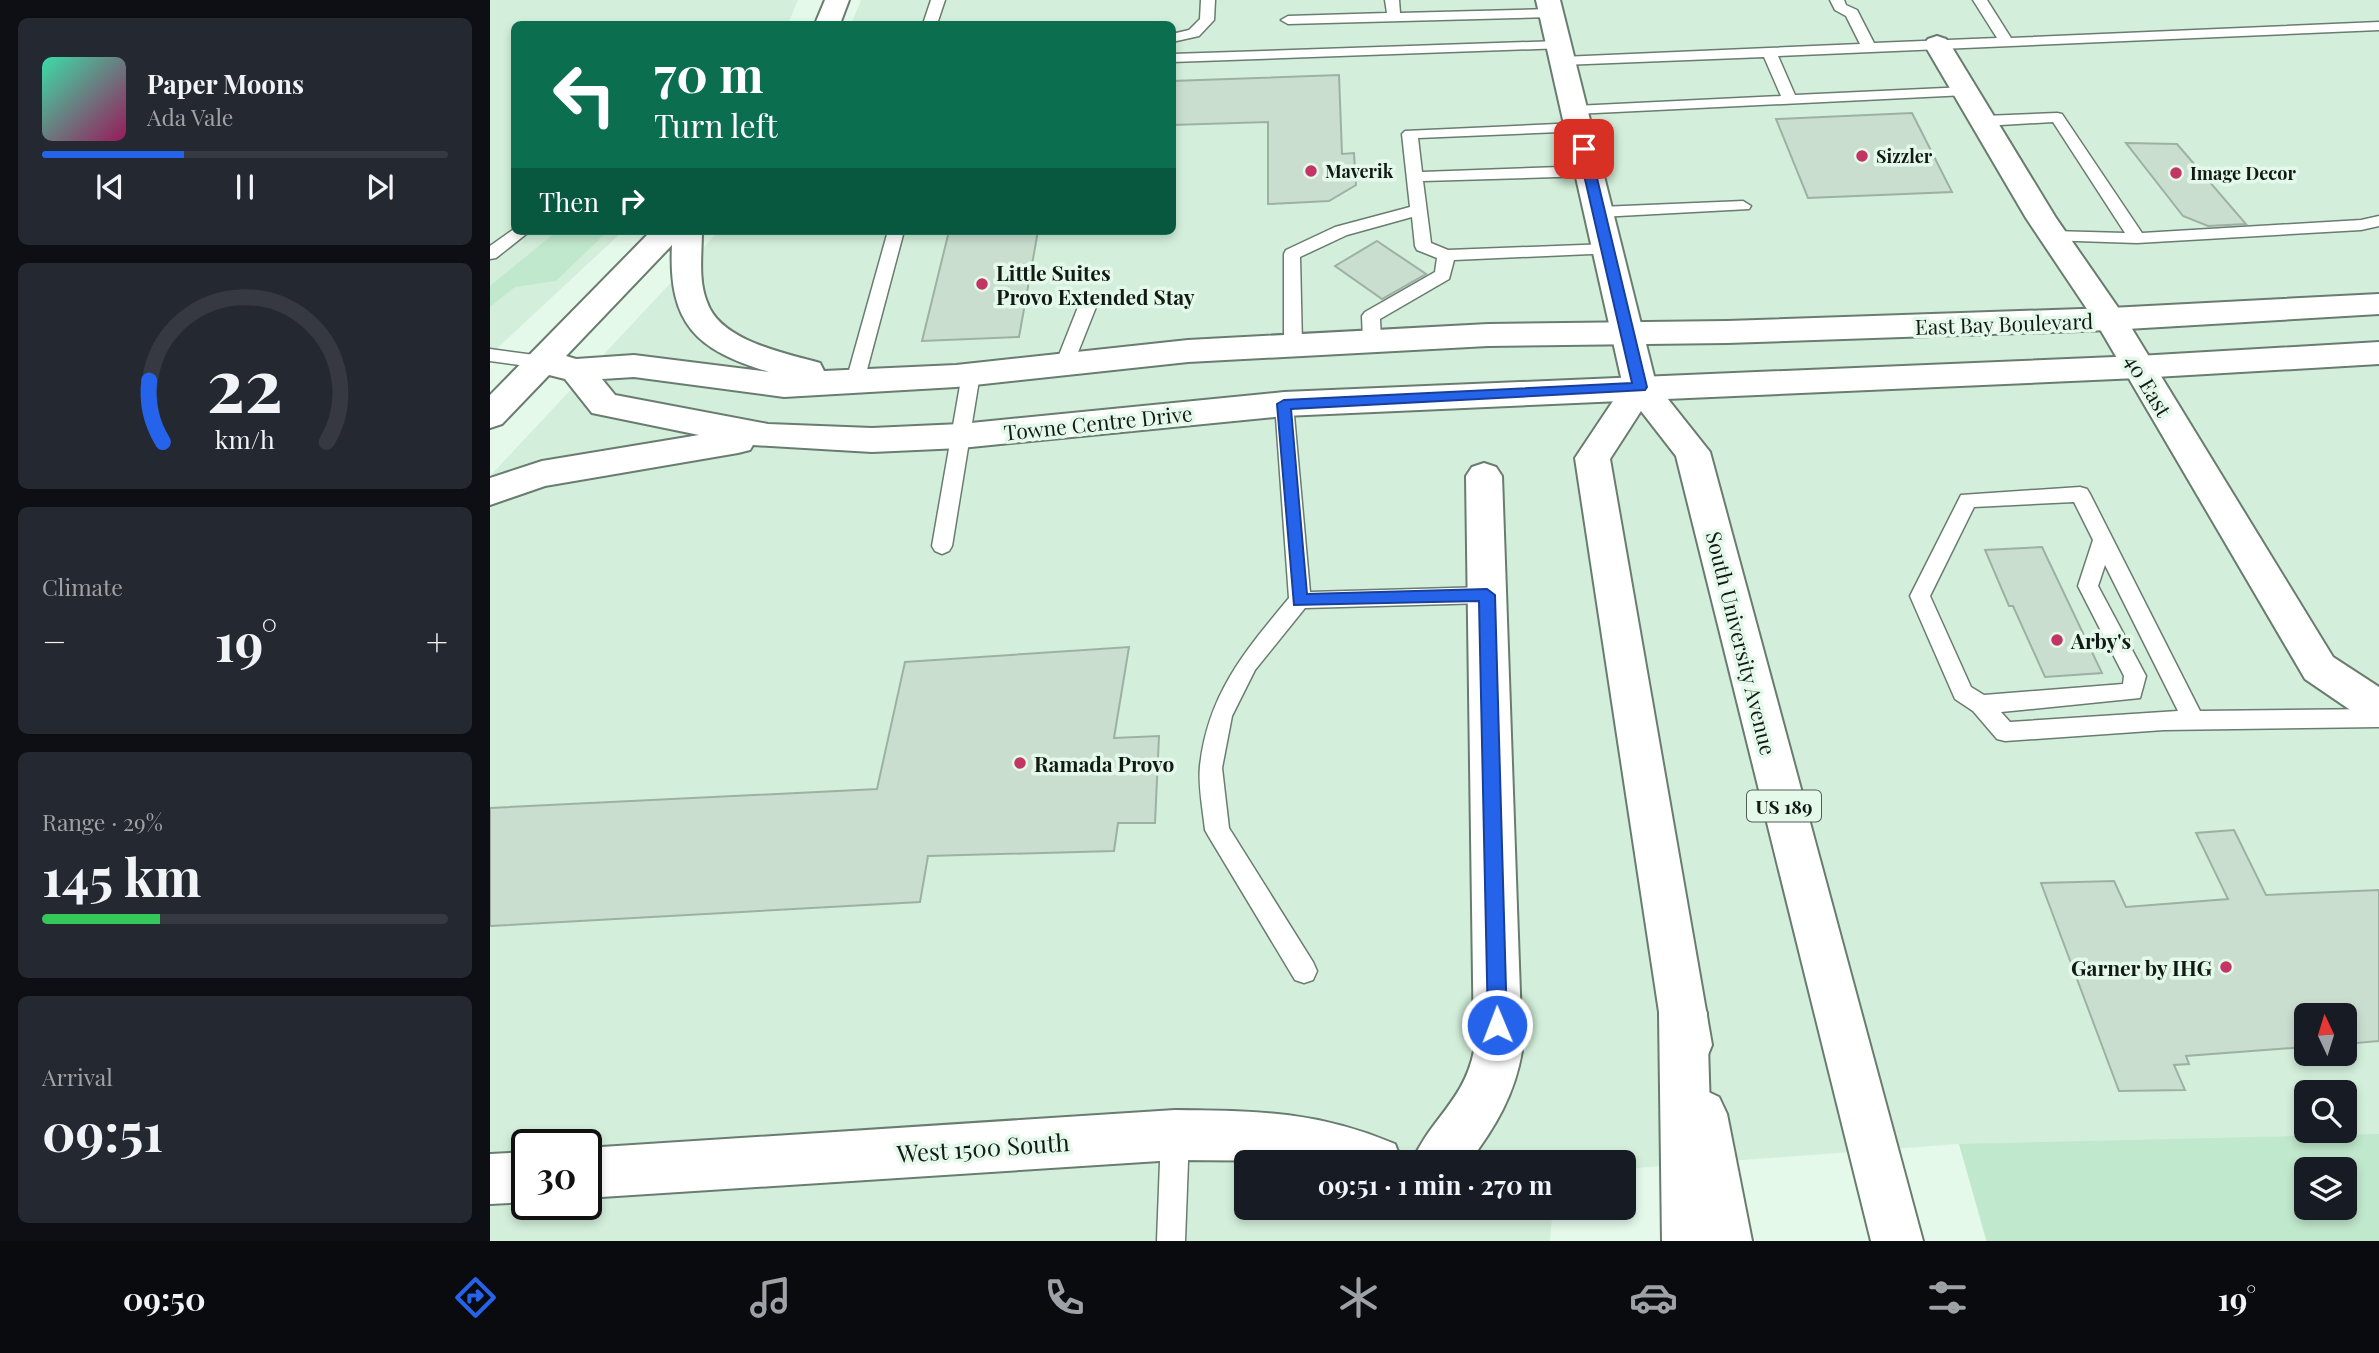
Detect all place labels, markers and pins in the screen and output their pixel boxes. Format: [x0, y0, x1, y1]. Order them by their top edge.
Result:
pin [1554, 119, 1614, 179]
place label: Sizzler [1876, 144, 1933, 168]
marker: Sizzler [1854, 148, 1870, 164]
place label: Maverik [1325, 159, 1394, 183]
place label: Image Decor [2190, 161, 2296, 185]
marker: Maverik [1303, 163, 1319, 179]
marker: Image Decor [2168, 165, 2184, 181]
place label: Little Suites Provo Extended Stay [996, 258, 1195, 310]
marker: Little Suites Provo Extended Stay [974, 276, 990, 292]
place label: Arby's [2070, 626, 2131, 654]
marker: Arby's [2049, 632, 2065, 648]
place label: Ramada Provo [1034, 749, 1174, 777]
marker: Ramada Provo [1012, 755, 1028, 771]
place label: Garner by IHG [2071, 953, 2212, 981]
marker: Garner by IHG [2218, 959, 2234, 975]

